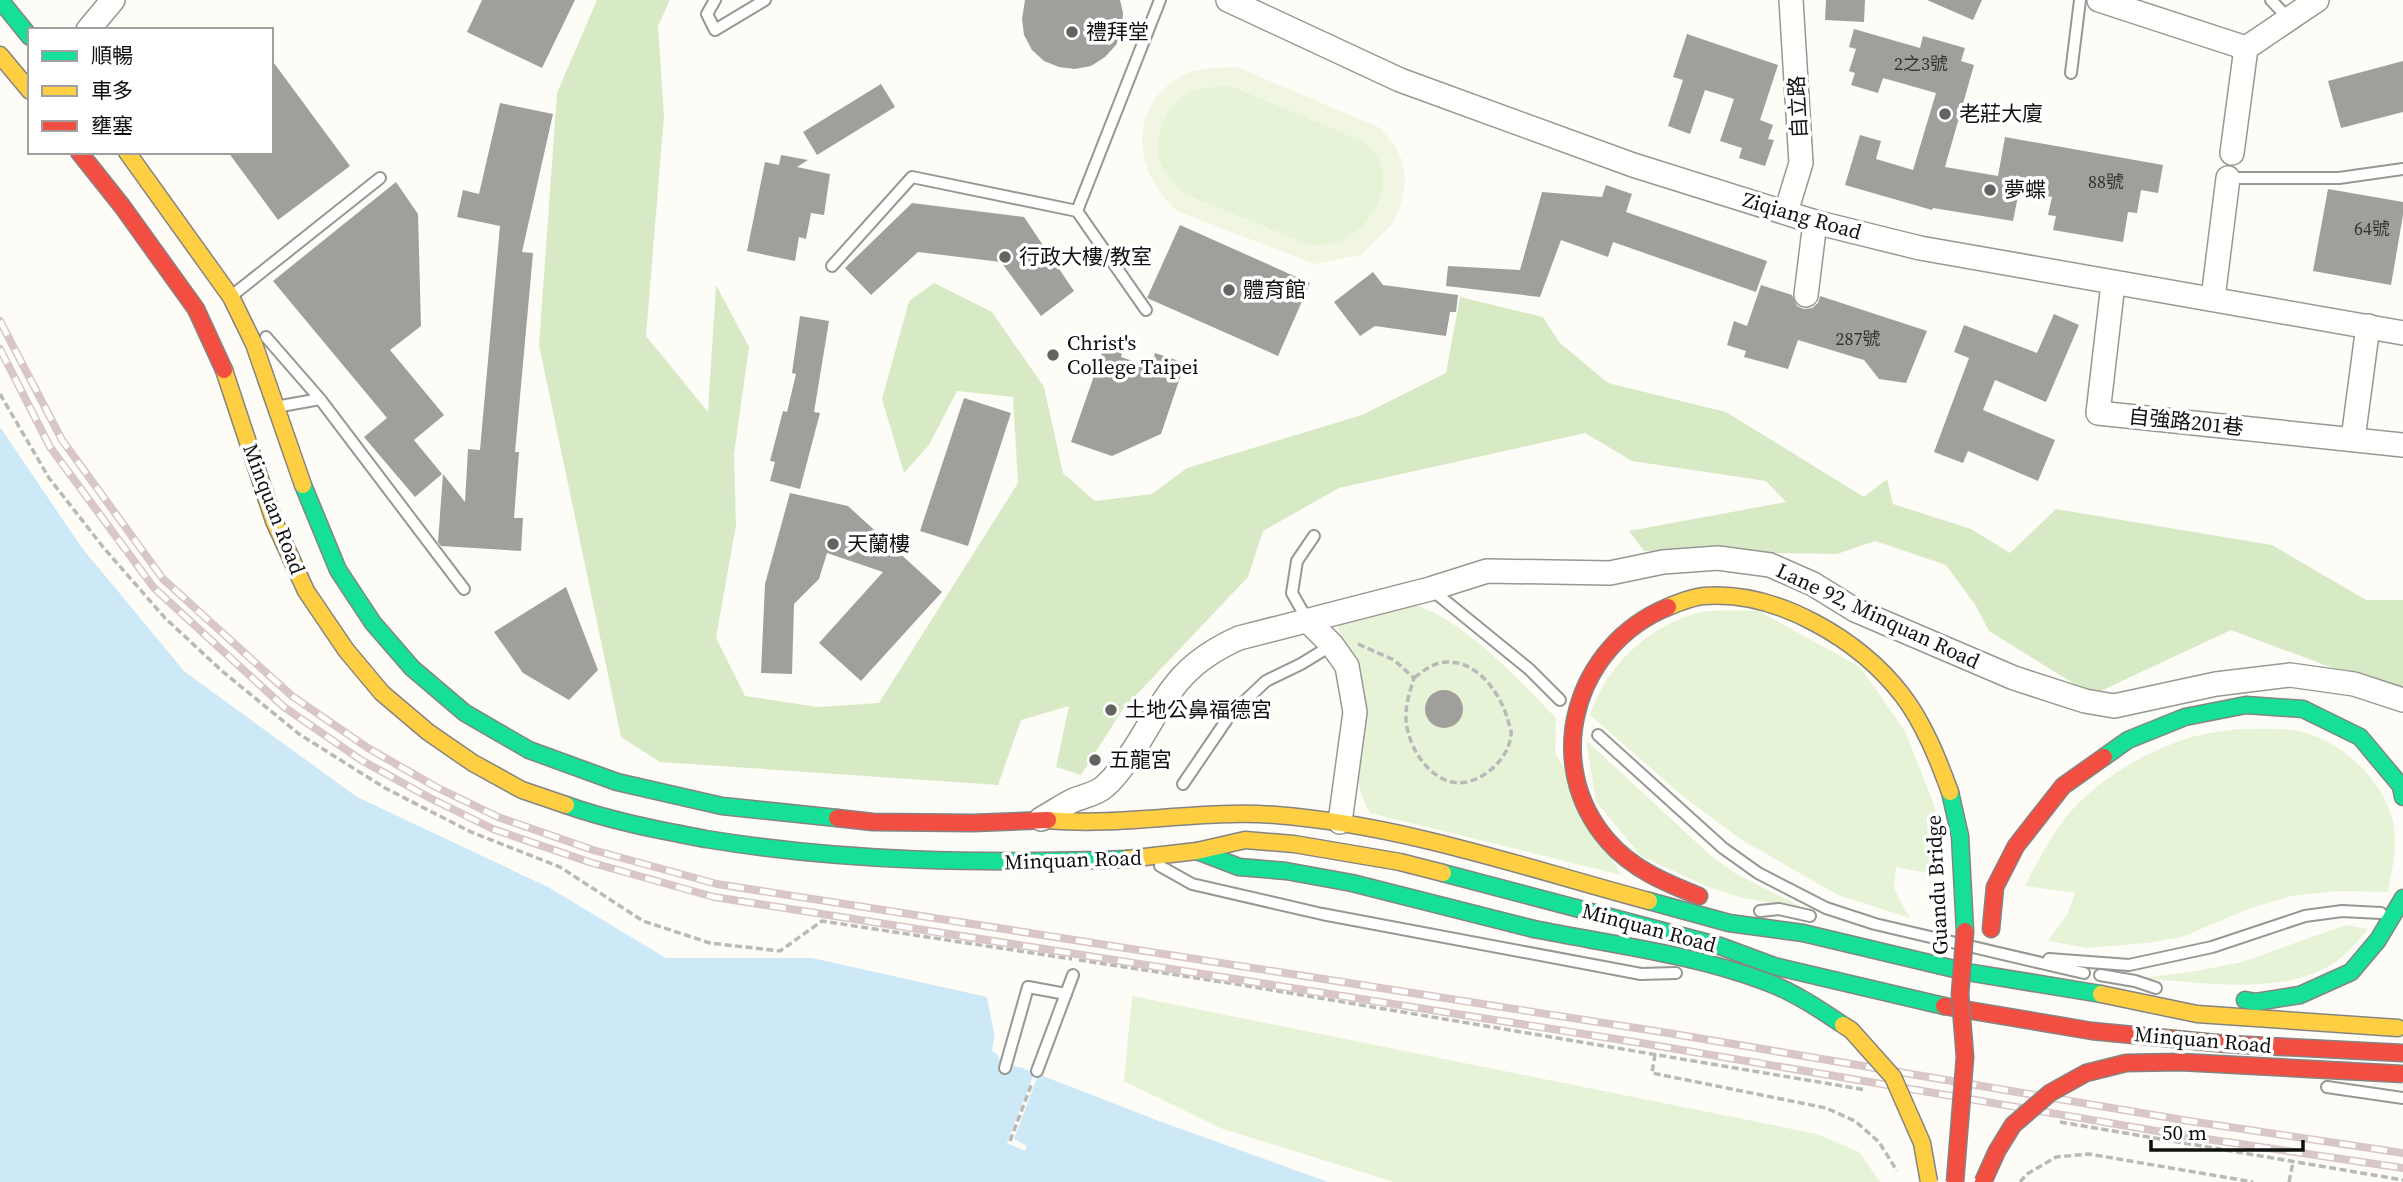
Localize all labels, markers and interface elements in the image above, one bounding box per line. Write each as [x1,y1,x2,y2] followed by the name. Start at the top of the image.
[1086,17,1149,46] place label: 禮拜堂
[1064,24,1080,40] marker: 禮拜堂
[28,28,273,154] legend
[91,41,133,70] text: 順暢
[1894,51,1948,76] house number: 2之3號
[1781,75,1814,139] street label: 自立路
[91,76,133,105] text: 車多
[1959,99,2043,128] place label: 老莊大廈
[1937,106,1953,122] marker: 老莊大廈
[91,111,133,140] text: 壅塞
[2088,169,2124,194] house number: 88號
[2004,175,2046,204] place label: 夢蝶
[1982,182,1998,198] marker: 夢蝶
[1739,185,1865,246] street label: Ziqiang Road
[2354,216,2390,241] house number: 64號
[1019,242,1152,271] place label: 行政大樓/教室
[997,249,1013,265] marker: 行政大樓/教室
[1243,275,1306,304] place label: 體育館
[1221,282,1237,298] marker: 體育館
[1836,326,1881,351] house number: 287號
[1067,328,1198,381] place label: Christ's College Taipei
[1045,347,1061,363] marker: Christ's College Taipei
[2127,401,2245,442] street label: 自強路201巷
[236,439,313,578] street label: Minquan Road
[847,529,910,558] place label: 天蘭樓
[825,536,841,552] marker: 天蘭樓
[1772,556,1985,675] street label: Lane 92, Minquan Road
[1125,695,1272,724] place label: 土地公鼻福德宮
[1103,702,1119,718] marker: 土地公鼻福德宮
[1109,745,1172,774] place label: 五龍宮
[1087,752,1103,768] marker: 五龍宮
[1918,814,1955,956] street label: Guandu Bridge
[1004,843,1142,876] street label: Minquan Road
[1579,896,1719,959] street label: Minquan Road
[2133,1019,2273,1060] street label: Minquan Road
[2151,1108,2303,1152] scale bar
[2162,1118,2207,1147] text: 50 m

